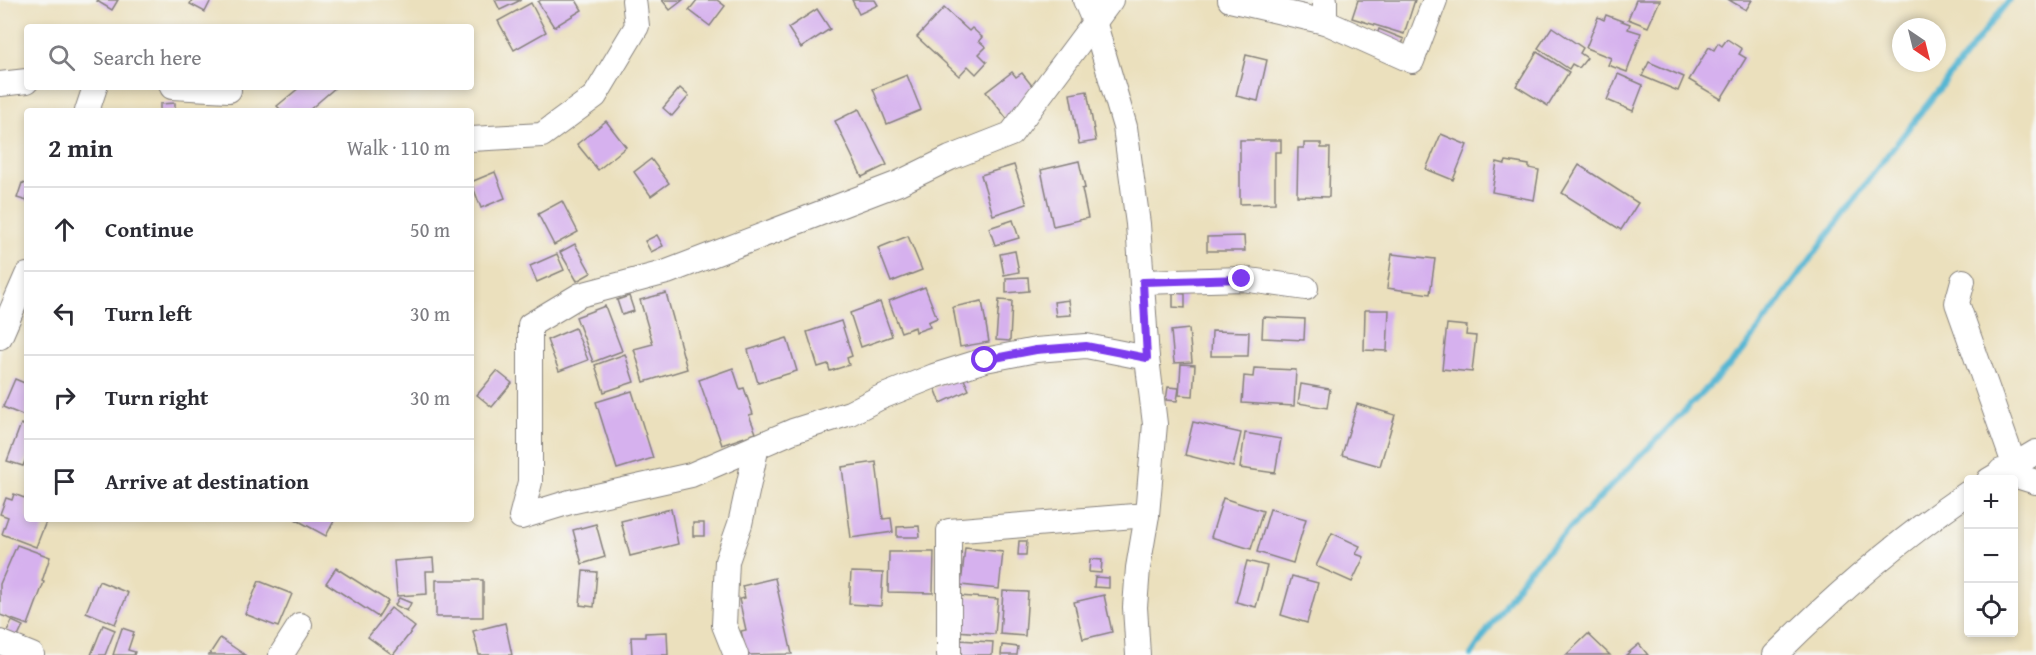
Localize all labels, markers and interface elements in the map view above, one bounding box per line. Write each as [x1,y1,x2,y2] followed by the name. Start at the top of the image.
[1892,18,1946,72] north arrow
[24,24,474,90] search box
[45,41,78,74] icon: search
[93,41,202,73] text: Search here
[48,128,113,167] text: 2 min
[347,133,450,162] text: Walk · 110 m
[48,213,81,246] icon: ahead
[105,213,194,245] text: Continue
[410,215,450,244] text: 50 m
[1228,265,1254,291] route end
[48,297,81,330] icon: left
[105,297,192,329] text: Turn left
[410,299,450,328] text: 30 m
[971,346,997,372] route start
[48,381,81,414] icon: right
[105,381,208,413] text: Turn right
[410,383,450,412] text: 30 m
[48,465,81,498] icon: arrive
[105,465,309,497] text: Arrive at destination
[1964,475,2018,637] map controls
[1964,475,2018,529] button: +
[1964,529,2018,583] button: −
[1964,583,2018,637] button: locate

